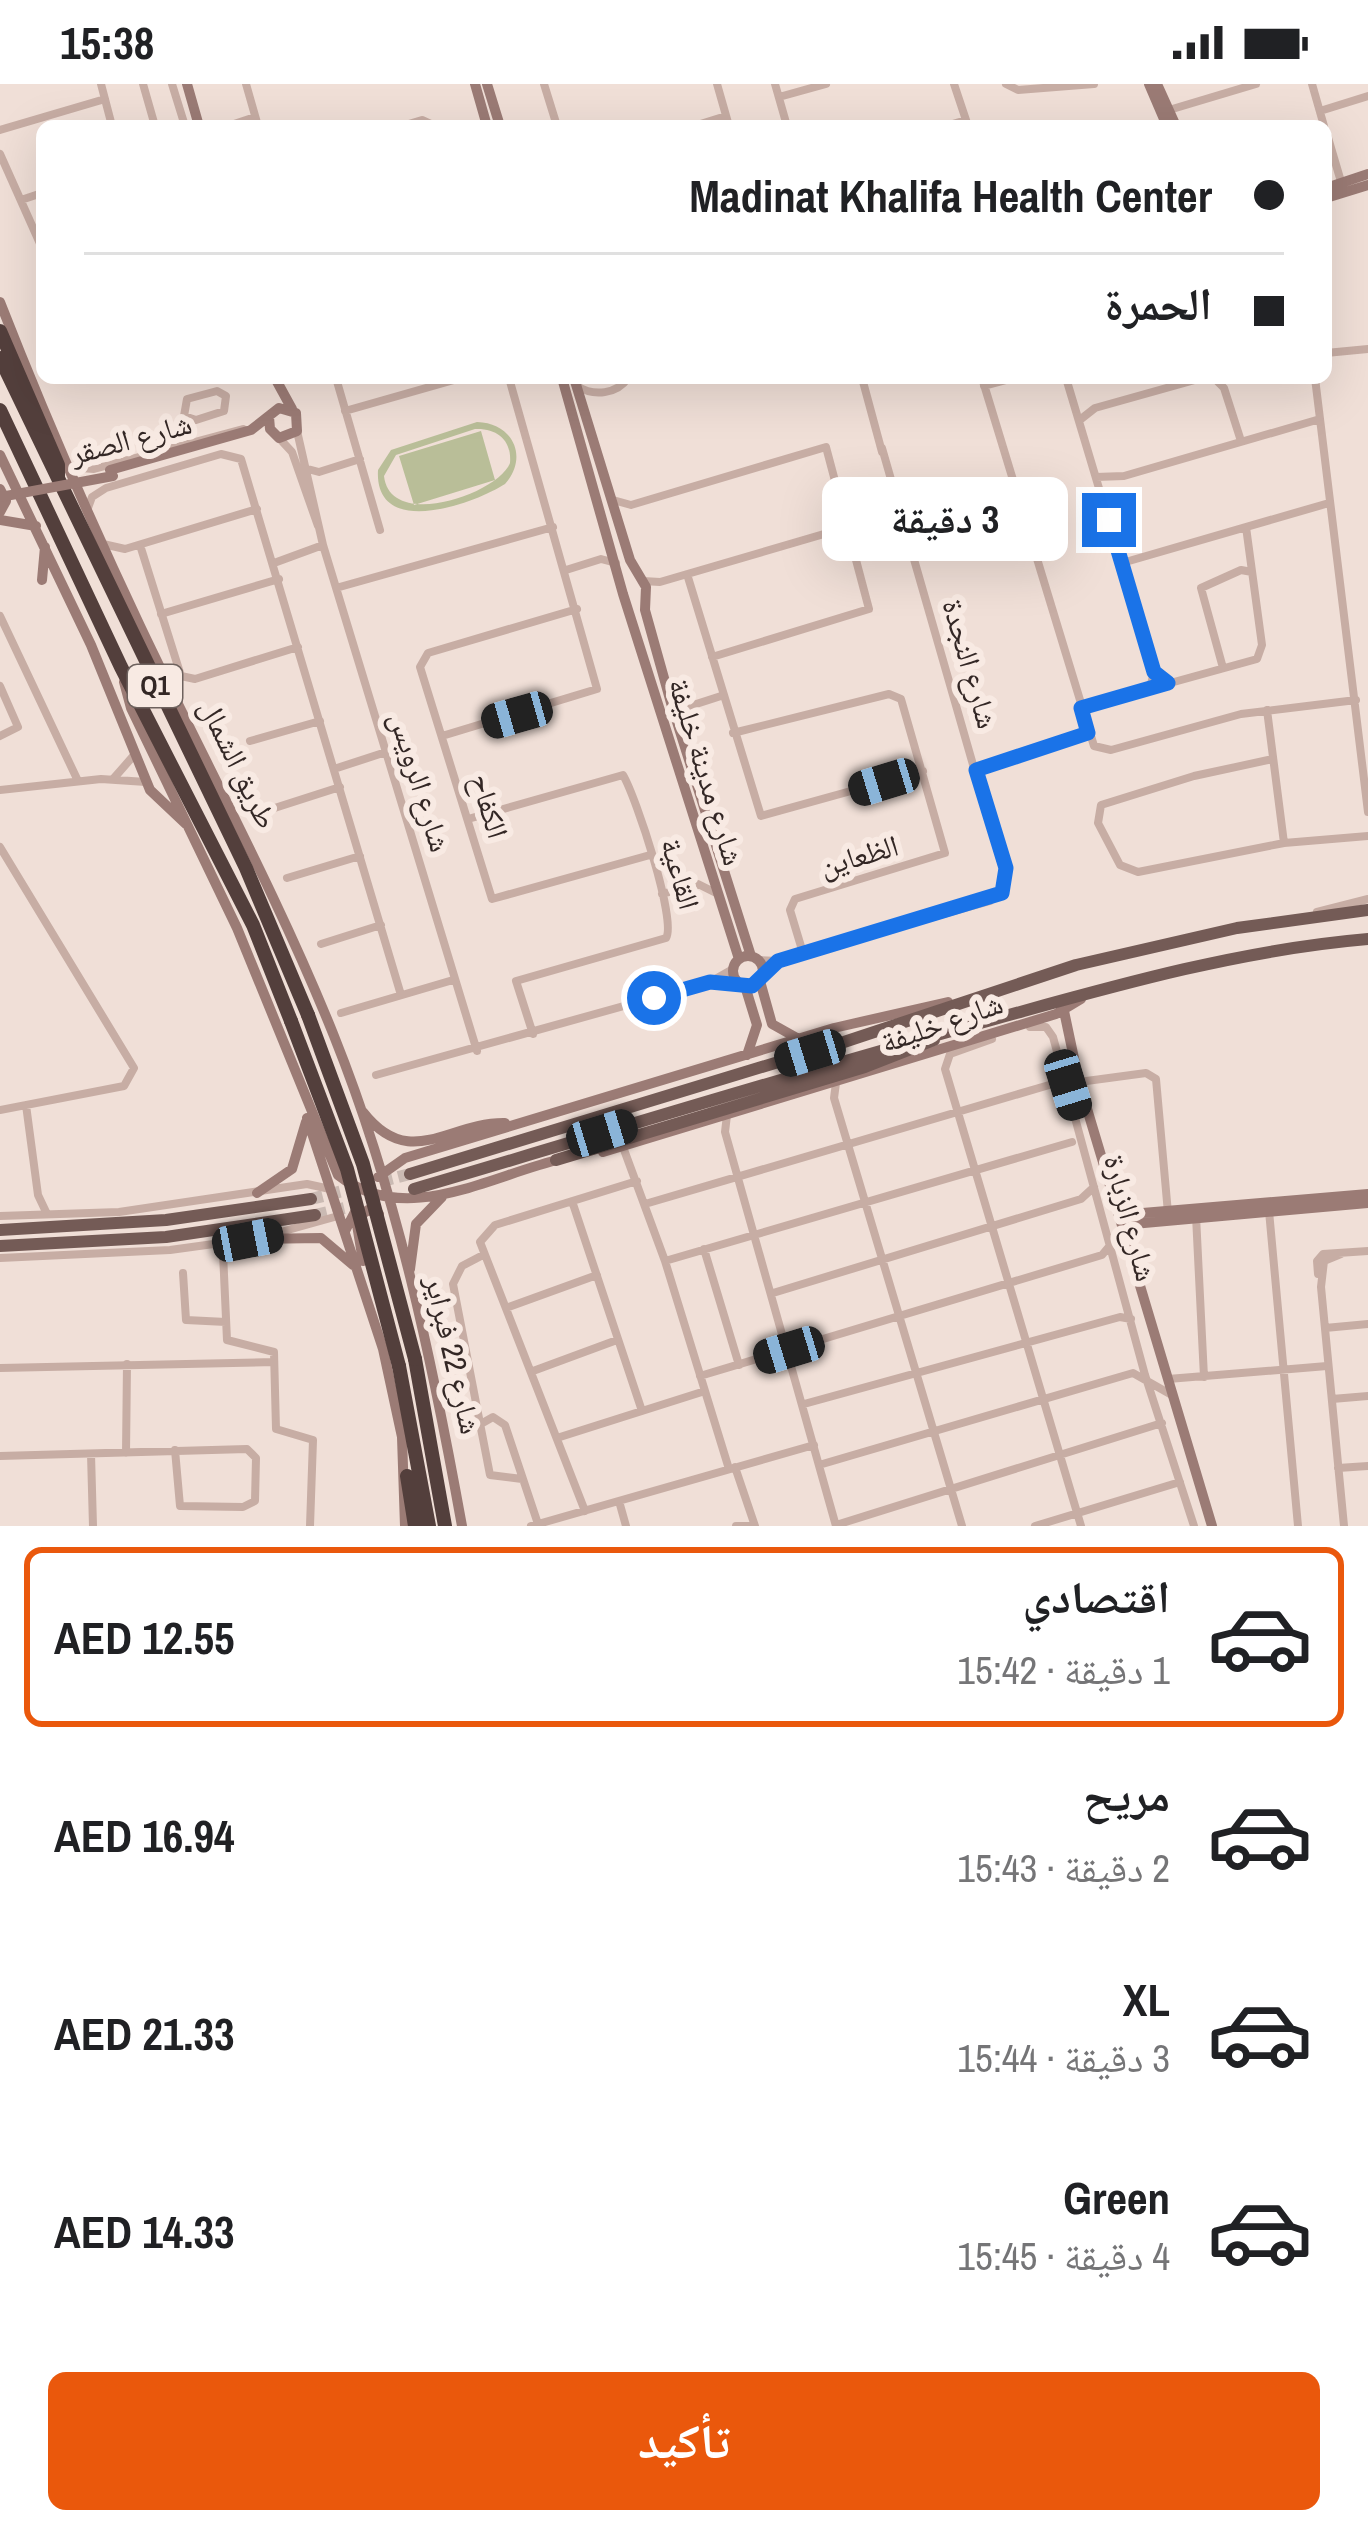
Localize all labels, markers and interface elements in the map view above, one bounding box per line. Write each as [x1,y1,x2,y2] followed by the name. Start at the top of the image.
[60,12,154,73] text: 15:38
[689,165,1212,226] text: Madinat Khalifa Health Center
[1104,273,1212,334] text: الحمرة
[64,403,196,474] street label: شارع الصقر
[821,478,1067,562] callout: 3 دقيقة
[891,493,999,545] text: 3 دقيقة
[1082,493,1136,547] route end
[933,594,1008,733] street label: شارع النجدة
[128,665,182,707] road number: Q1
[660,673,754,870] street label: شارع مدينة خليفة
[477,688,557,742] car
[190,692,287,835] street label: طريق الشمال
[381,707,461,857] street label: شارع الرويس
[844,754,924,810] car
[461,769,519,843] street label: الكفاح
[815,825,903,885] street label: الظعاين
[652,834,710,914] street label: القاعية
[627,971,681,1025] route start
[875,983,1008,1062] street label: شارع خليفة
[770,1025,850,1081] car
[1040,1045,1096,1125] car
[562,1105,642,1161] car
[1095,1150,1167,1285] street label: شارع الزبارة
[209,1215,287,1265] car
[416,1271,492,1438] street label: شارع 22 فبراير
[749,1322,829,1378] car
[1023,1566,1170,1627] text: اقتصادي
[1206,1583,1314,1691] icon: car
[54,1607,235,1668] text: AED 12.55
[957,1644,1170,1696] text: 1 دقيقة · 15:42
[1083,1764,1170,1825] text: مريح
[1206,1781,1314,1889] icon: car
[54,1805,235,1866] text: AED 16.94
[957,1842,1170,1894] text: 2 دقيقة · 15:43
[1123,1969,1170,2030] text: XL
[1206,1979,1314,2087] icon: car
[54,2003,235,2064] text: AED 21.33
[957,2032,1170,2084] text: 3 دقيقة · 15:44
[1063,2167,1170,2228] text: Green
[1206,2177,1314,2285] icon: car
[54,2201,235,2262] text: AED 14.33
[957,2230,1170,2282] text: 4 دقيقة · 15:45
[48,2372,1320,2510] button: تأكيد

